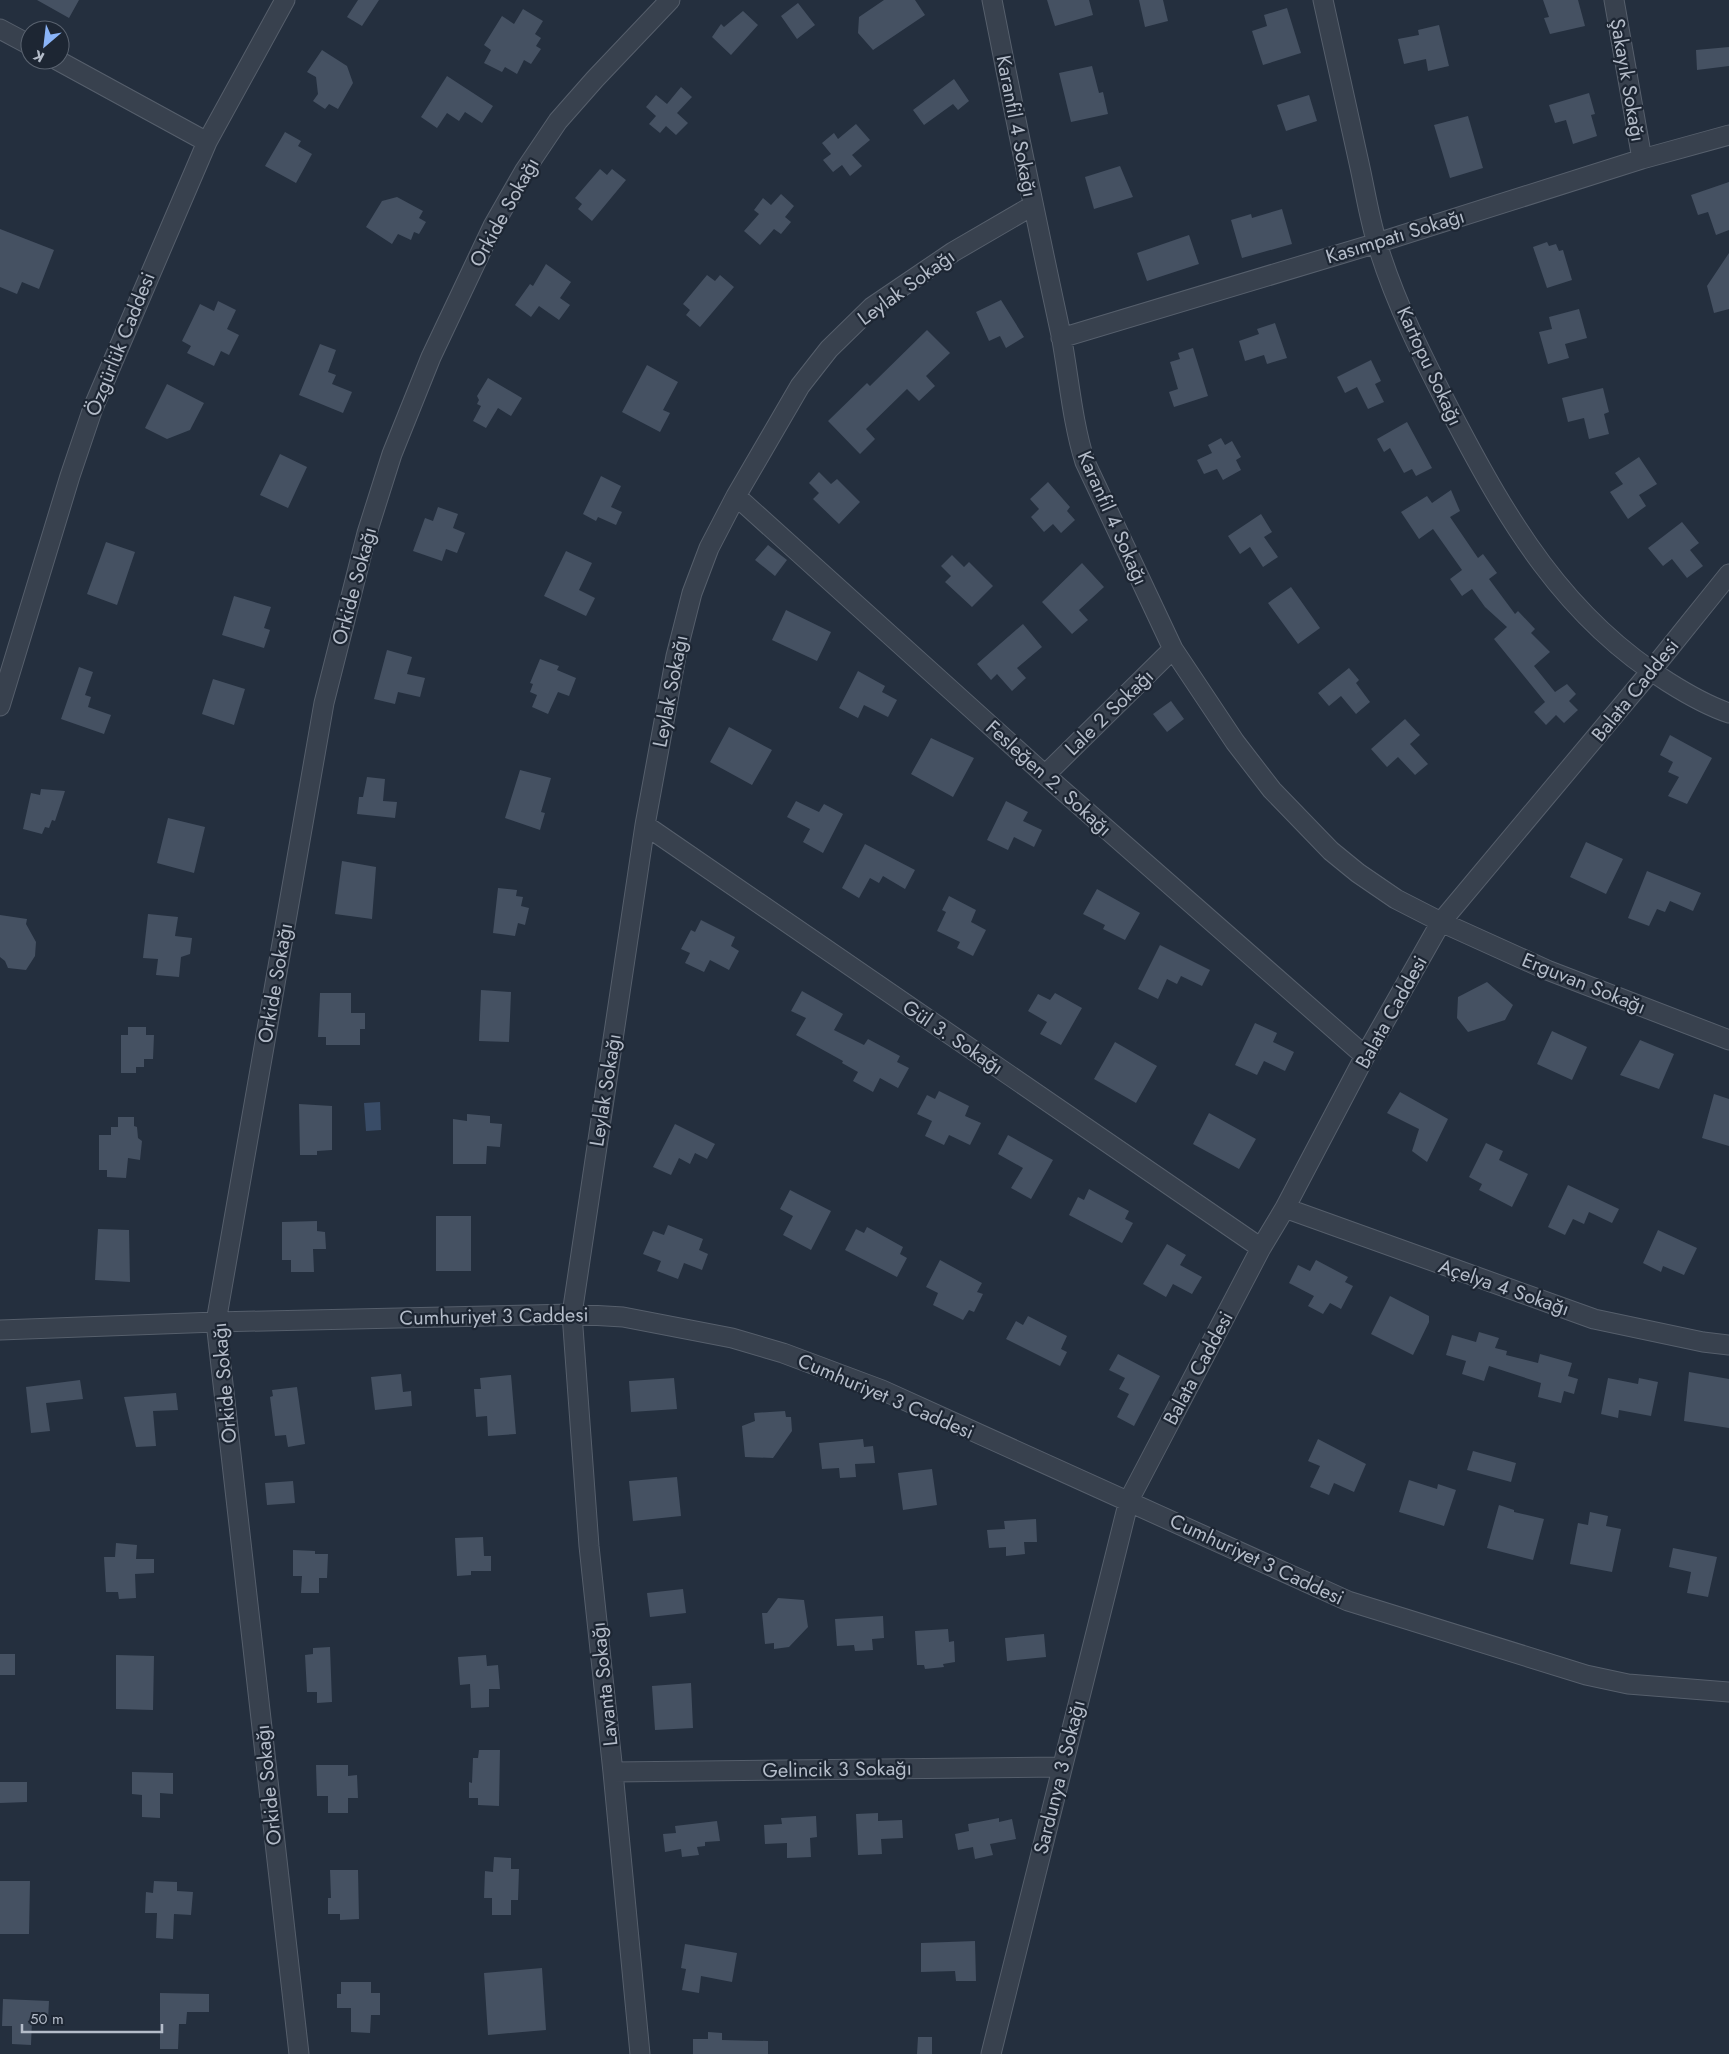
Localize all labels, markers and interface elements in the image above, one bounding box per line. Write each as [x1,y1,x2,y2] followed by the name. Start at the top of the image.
[1602,16,1653,144] street label: Şakayık Sokağı
[20,20,70,70] north arrow
[30,45,48,68] text: K
[989,53,1044,200] street label: Karanfil 4 Sokağı
[462,152,547,272] street label: Orkide Sokağı
[1322,202,1468,271] street label: Kasımpatı Sokağı
[852,242,961,333] street label: Leylak Sokağı
[78,268,163,421] street label: Özgürlük Caddesi
[1389,302,1470,430] street label: Kartopu Sokağı
[1070,447,1155,590] street label: Karanfil 4 Sokağı
[325,524,384,648] street label: Orkide Sokağı
[645,633,696,750] street label: Leylak Sokağı
[1585,633,1686,748] street label: Balata Caddesi
[1058,662,1160,762] street label: Lale 2 Sokağı
[979,714,1118,843] street label: Fesleğen 2. Sokağı
[251,921,300,1045] street label: Orkide Sokağı
[1518,945,1650,1021] street label: Erguvan Sokağı
[1348,951,1434,1074] street label: Balata Caddesi
[896,993,1009,1082] street label: Gül 3. Sokağı
[582,1032,629,1149] street label: Leylak Sokağı
[1435,1252,1573,1323] street label: Açelya 4 Sokağı
[399,1300,589,1333] street label: Cumhuriyet 3 Caddesi
[1156,1306,1241,1430] street label: Balata Caddesi
[205,1321,244,1445] street label: Orkide Sokağı
[793,1346,978,1447] street label: Cumhuriyet 3 Caddesi
[1165,1506,1349,1613] street label: Cumhuriyet 3 Caddesi
[584,1620,625,1748] street label: Lavanta Sokağı
[1026,1697,1093,1857] street label: Sardunya 3 Sokağı
[248,1723,289,1847] street label: Orkide Sokağı
[762,1754,912,1785] street label: Gelincik 3 Sokağı
[22,2002,162,2034] scale bar
[30,2008,64,2030] text: 50 m

